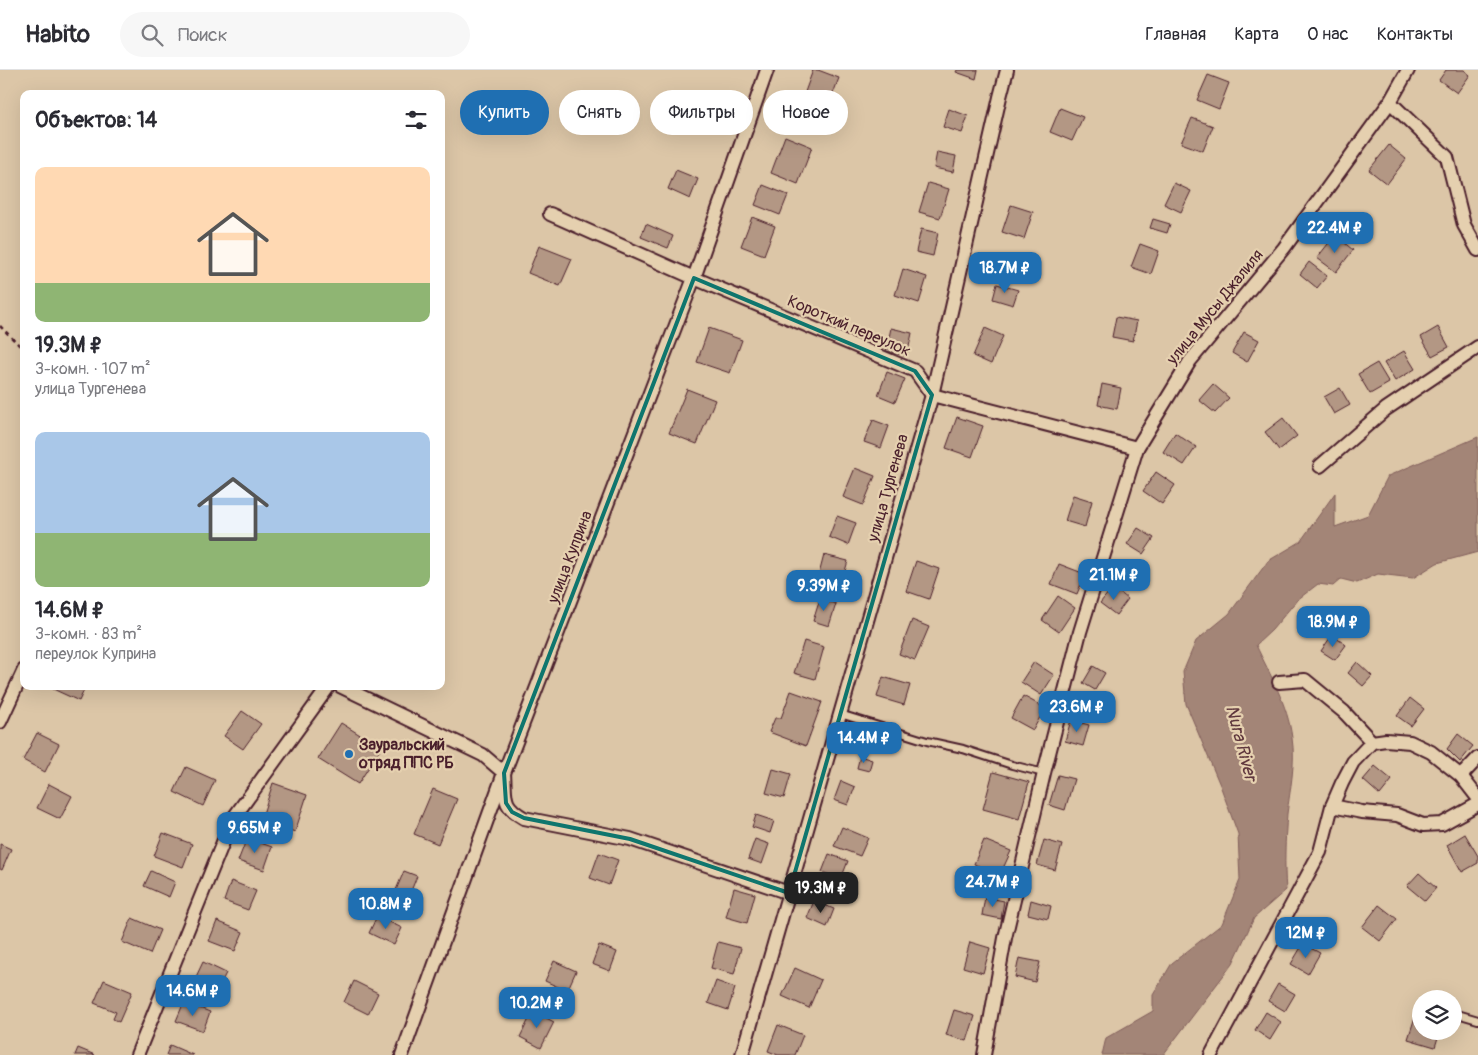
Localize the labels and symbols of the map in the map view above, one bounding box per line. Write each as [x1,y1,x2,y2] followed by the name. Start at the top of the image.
[1289,212,1381,254] pin: 22.4M ₽
[1162,245,1268,369] street label: улица Мусы Джалиля
[959,252,1051,294] pin: 18.7M ₽
[784,291,914,361] street label: Короткий переулок
[863,432,913,545] street label: улица Тургенева
[543,508,597,607] street label: улица Куприна
[1068,558,1160,601] pin: 21.1M ₽
[778,570,870,612] pin: 9.39M ₽
[1287,606,1379,648] pin: 18.9M ₽
[1031,690,1123,733] pin: 23.6M ₽
[1220,703,1263,786] water label: Nura River
[818,722,910,764] pin: 14.4M ₽
[358,735,454,773] place label: Зауральский отряд ППС РБ
[343,748,355,760] marker: Зауральский отряд ППС РБ
[209,812,301,854] pin: 9.65M ₽
[947,866,1039,908] pin: 24.7M ₽
[775,872,867,914] pin: 19.3M ₽
[340,888,432,930] pin: 10.8M ₽
[1271,916,1341,959] pin: 12M ₽
[147,974,239,1017] pin: 14.6M ₽
[491,986,583,1029] pin: 10.2M ₽

